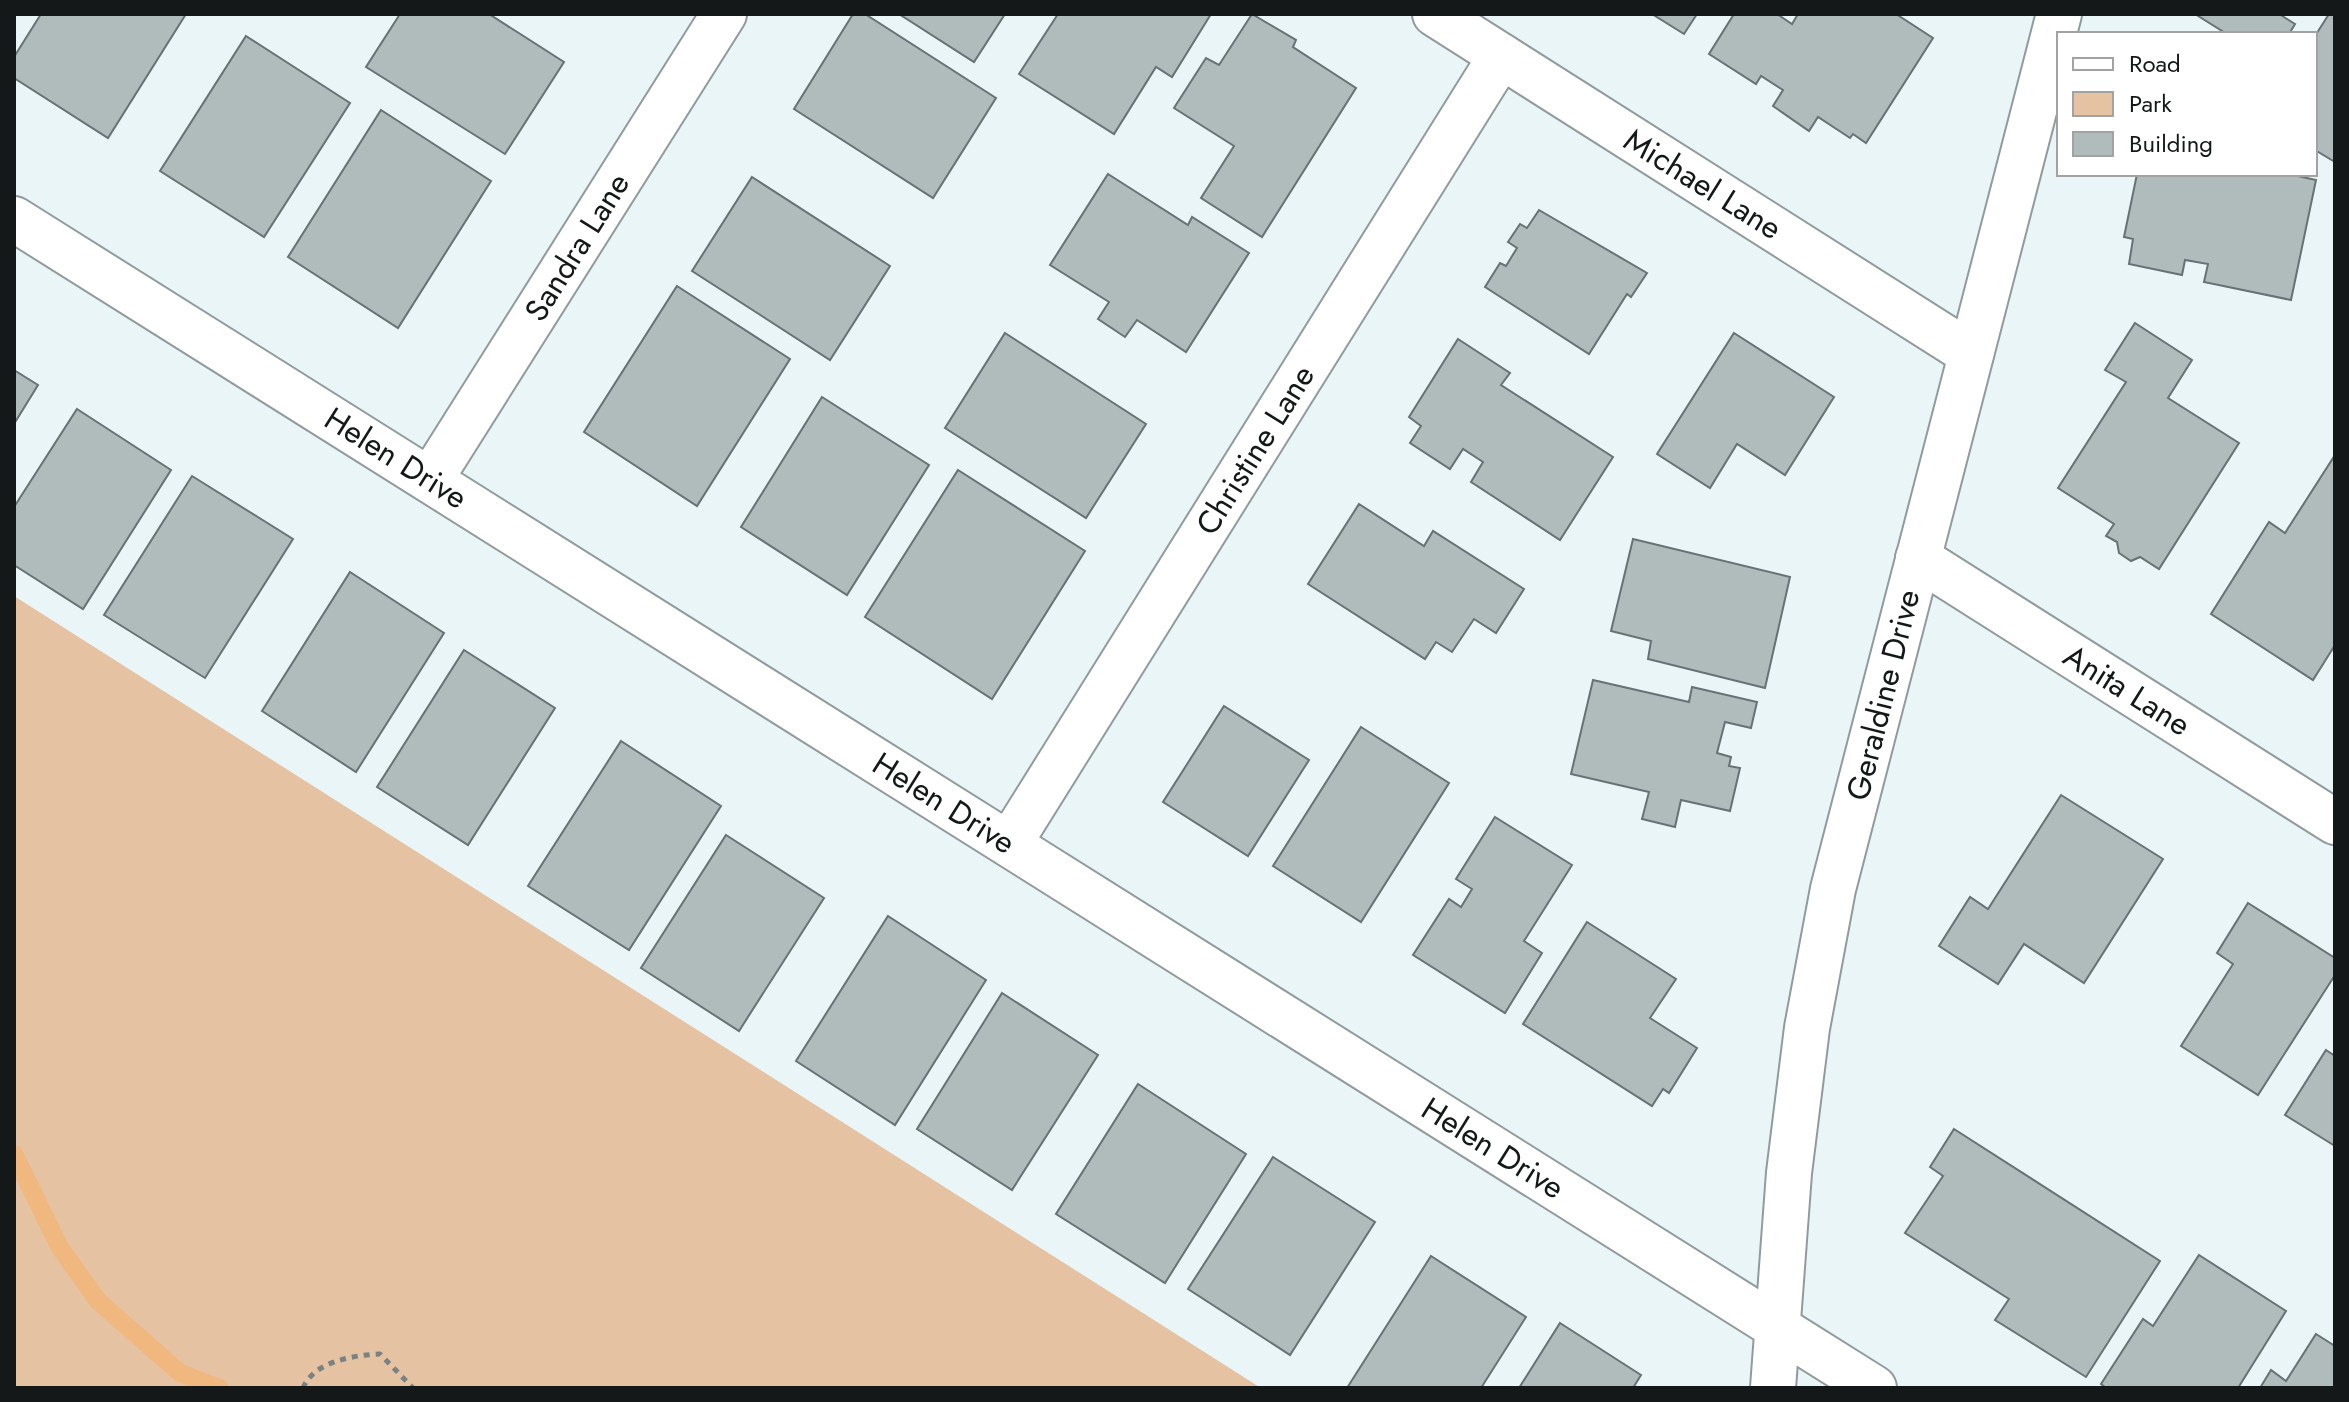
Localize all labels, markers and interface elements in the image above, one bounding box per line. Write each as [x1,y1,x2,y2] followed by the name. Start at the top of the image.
[2057,32,2317,176] legend
[2129,46,2181,81] text: Road
[2129,86,2172,121] text: Park
[1615,117,1791,251] street label: Michael Lane
[2129,126,2213,161] text: Building
[513,164,641,330] street label: Sandra Lane
[1184,356,1326,544] street label: Christine Lane
[316,396,476,520] street label: Helen Drive
[1835,585,1931,805] street label: Geraldine Drive
[2055,633,2199,747] street label: Anita Lane
[864,741,1024,865] street label: Helen Drive
[1413,1086,1573,1210] street label: Helen Drive

